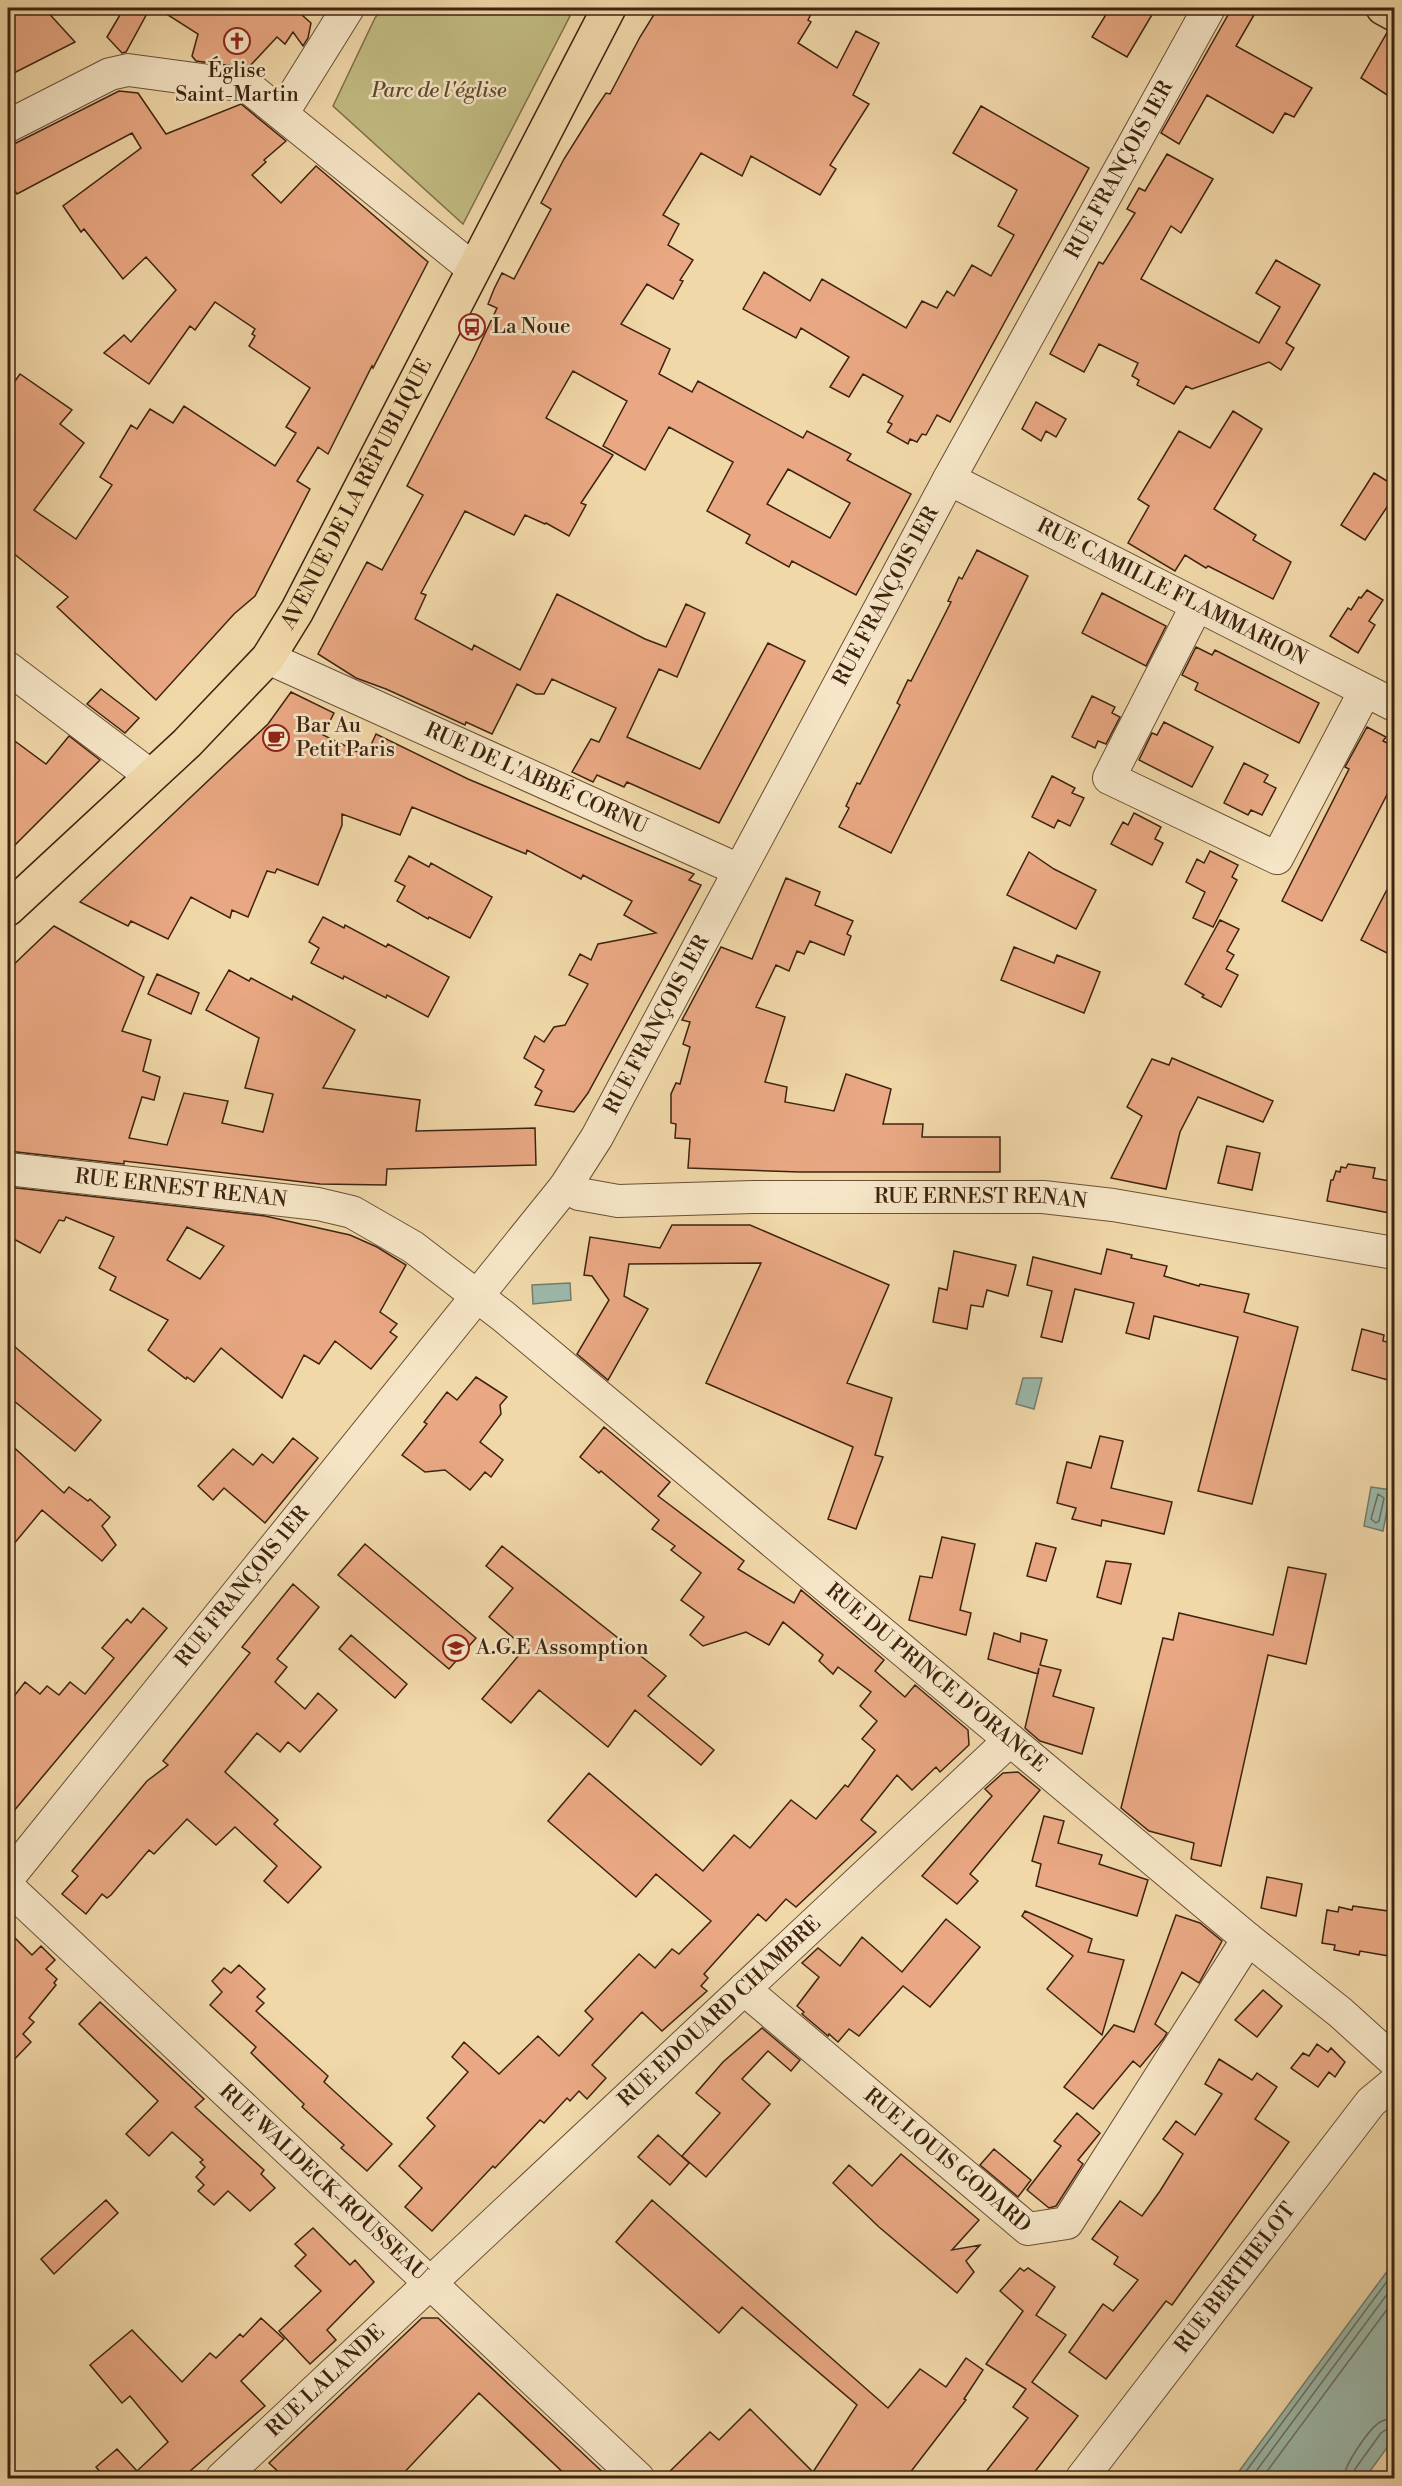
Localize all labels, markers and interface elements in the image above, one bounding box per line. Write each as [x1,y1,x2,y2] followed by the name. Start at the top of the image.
[222,26,252,56] church icon: Église Saint-Martin
[175,56,299,108] place label: Église Saint-Martin
[1060,76,1179,264] street label: RUE FRANÇOIS 1ER
[370,78,507,104] park label: Parc de l'église
[457,312,487,342] bus stop icon: La Noue
[492,314,571,340] place label: La Noue
[275,355,438,635] street label: AVENUE DE LA RÉPUBLIQUE
[828,502,945,690] street label: RUE FRANÇOIS 1ER
[1032,513,1312,672] street label: RUE CAMILLE FLAMMARION
[295,713,395,763] place label: Bar Au Petit Paris
[421,717,652,840] street label: RUE DE L'ABBÉ CORNU
[261,723,291,753] cafe icon: Bar Au Petit Paris
[598,930,716,1119] street label: RUE FRANÇOIS 1ER
[73,1164,289,1213] street label: RUE ERNEST RENAN
[874,1184,1089,1215] street label: RUE ERNEST RENAN
[170,1501,316,1673] street label: RUE FRANÇOIS 1ER
[820,1578,1052,1778] street label: RUE DU PRINCE D'ORANGE
[441,1633,471,1663] school or university icon: A.G.E Assomption
[475,1635,649,1661] place label: A.G.E Assomption
[613,1911,827,2113] street label: RUE EDOUARD CHAMBRE
[214,2079,433,2287] street label: RUE WALDECK-ROUSSEAU
[858,2083,1036,2239] street label: RUE LOUIS GODARD
[1169,2197,1302,2359] street label: RUE BERTHELOT
[261,2319,390,2443] street label: RUE LALANDE

